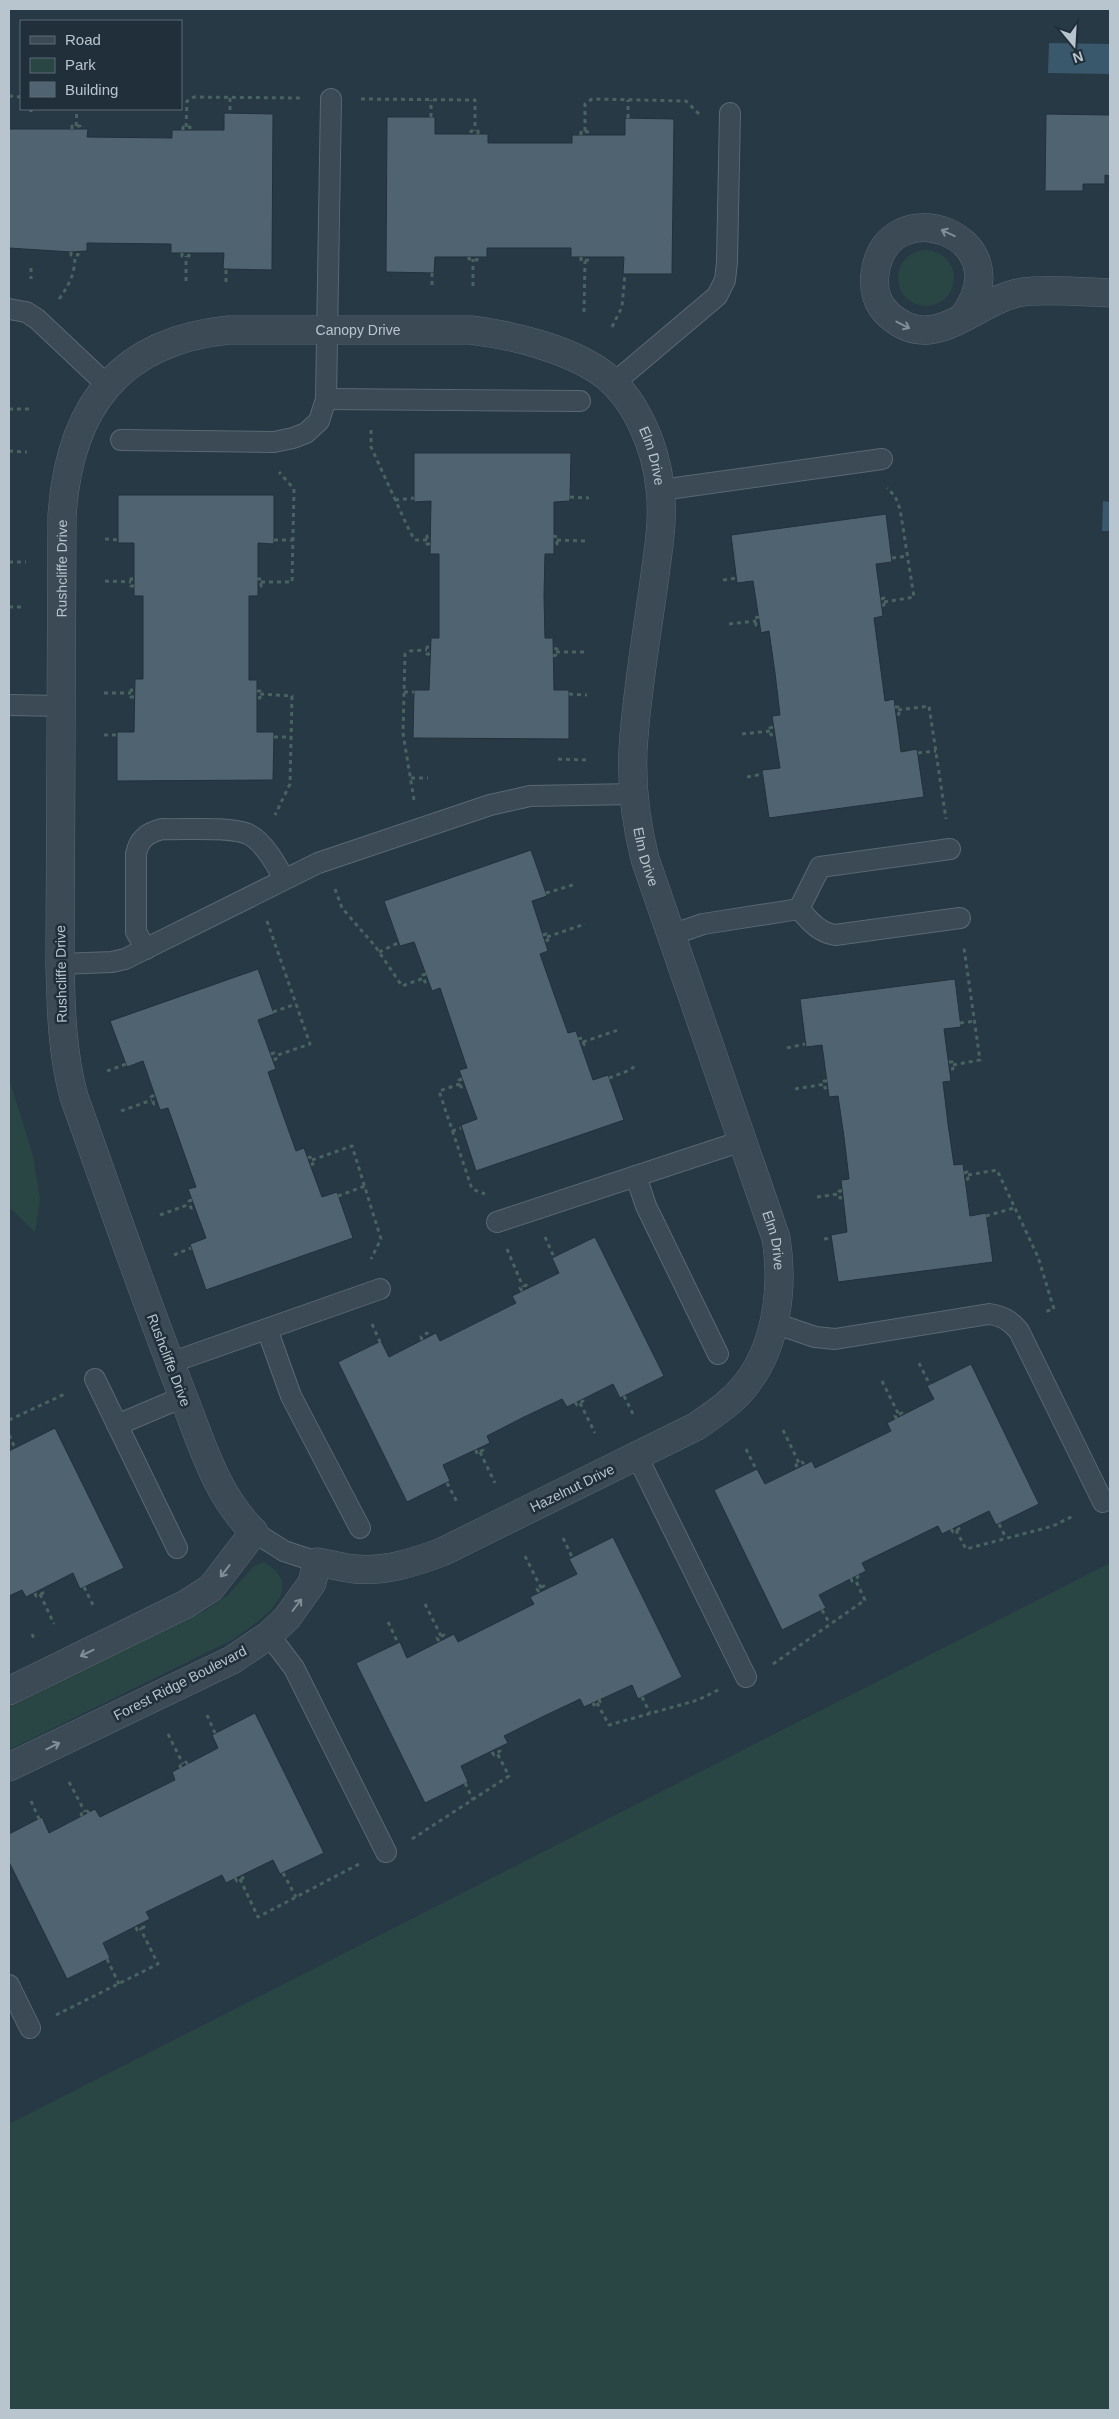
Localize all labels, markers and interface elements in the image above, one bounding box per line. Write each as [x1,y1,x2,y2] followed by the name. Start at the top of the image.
[20,20,182,110] legend
[1049,20,1099,70] north arrow
[65,31,101,48] text: Road
[1071,48,1085,67] text: N
[65,56,96,73] text: Park
[65,81,118,98] text: Building
[941,227,956,237] one-way arrow
[895,321,910,330] one-way arrow
[316,322,401,338] street label: Canopy Drive
[636,424,668,487] street label: Elm Drive
[54,519,70,618] street label: Rushcliffe Drive
[630,826,662,889] street label: Elm Drive
[52,925,70,1023] street label: Rushcliffe Drive
[759,1209,787,1271] street label: Elm Drive
[144,1311,194,1409] street label: Rushcliffe Drive
[527,1461,617,1515] street label: Hazelnut Drive
[220,1564,230,1578] one-way arrow
[292,1599,303,1612] one-way arrow
[111,1642,249,1724] street label: Forest Ridge Boulevard
[80,1649,95,1658] one-way arrow
[45,1741,60,1751] one-way arrow

